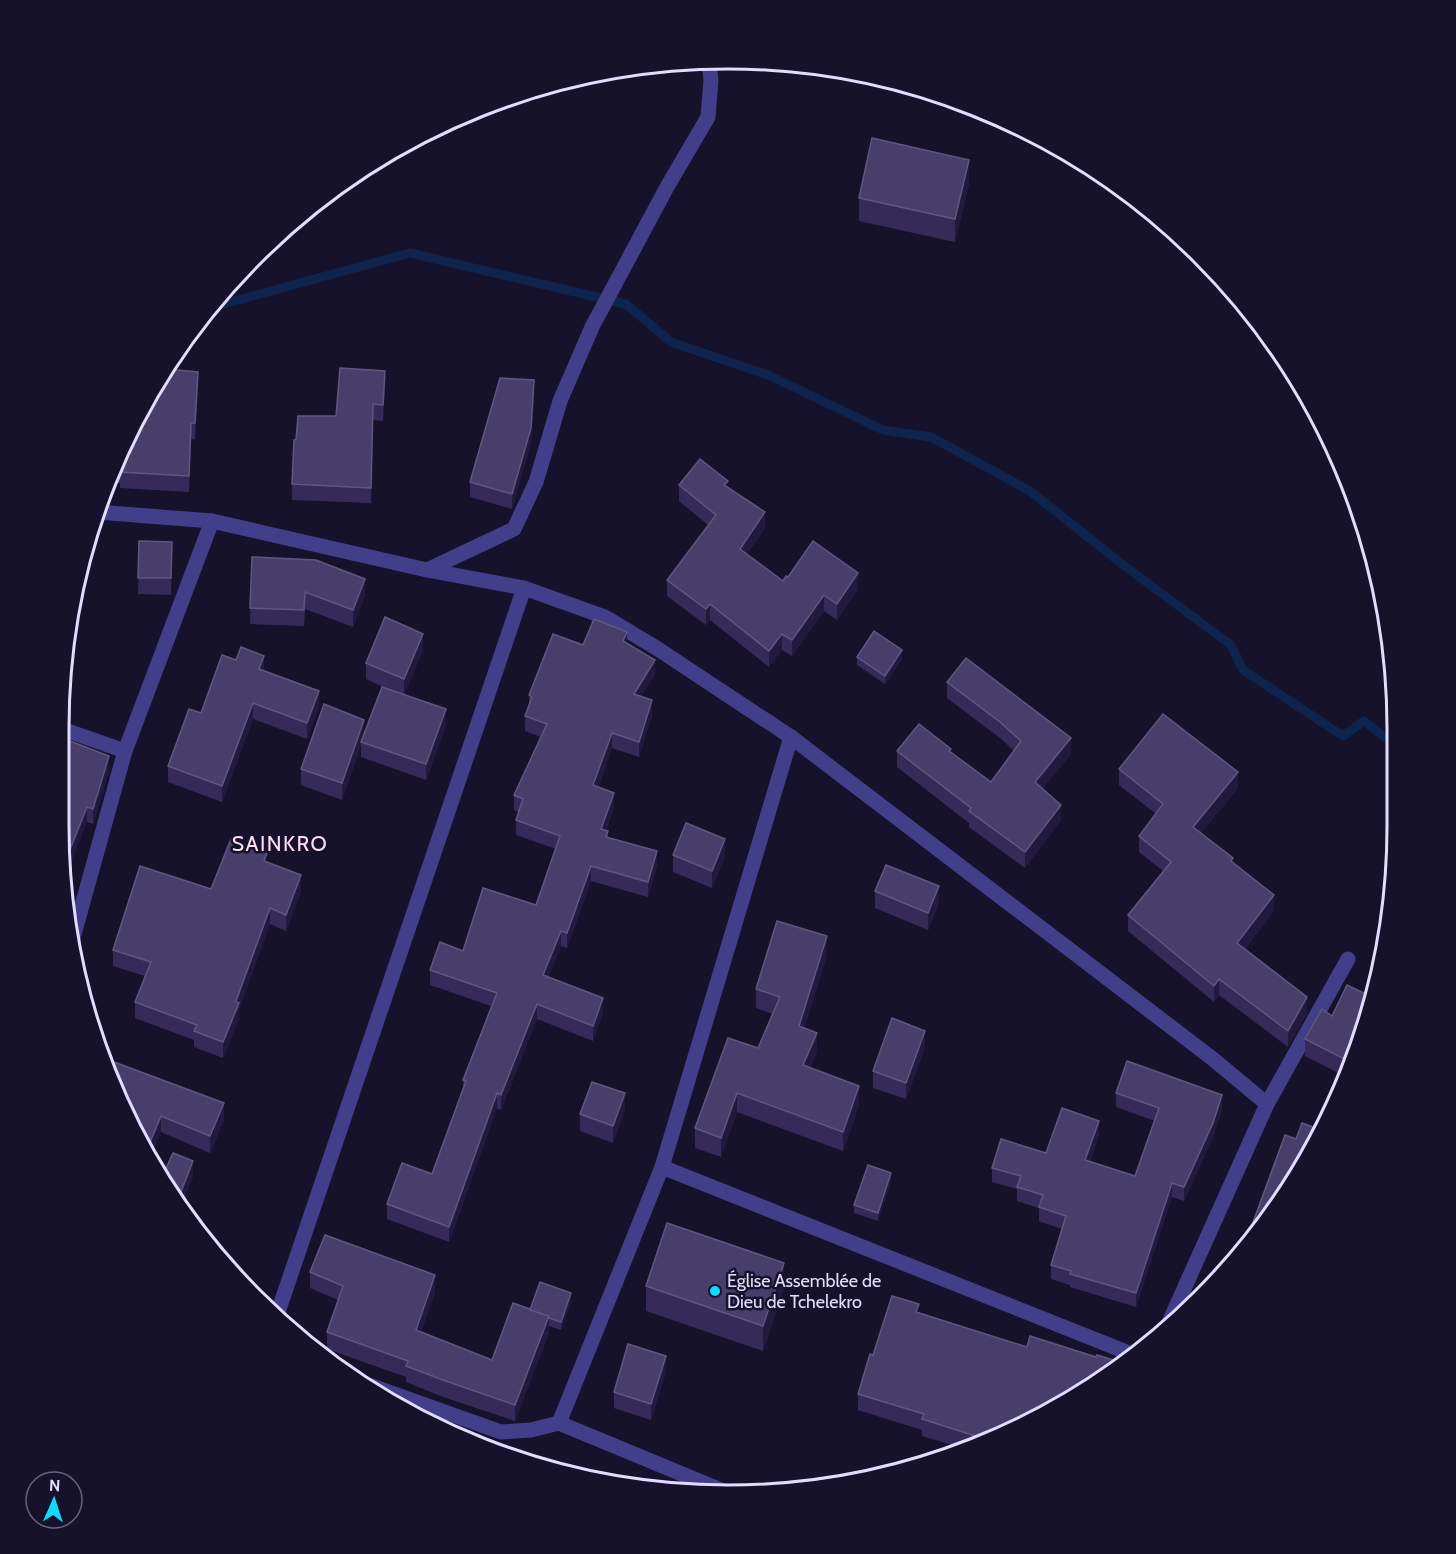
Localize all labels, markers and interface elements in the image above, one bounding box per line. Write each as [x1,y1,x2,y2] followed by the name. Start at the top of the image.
[232,831,328,856] district label: SAINKRO
[727,1270,881,1313] place label: Église Assemblée de Dieu de Tchelekro
[708,1284,722,1298] marker: Église Assemblée de Dieu de Tchelekro
[24,1470,84,1530] north arrow
[49,1476,61,1495] text: N

